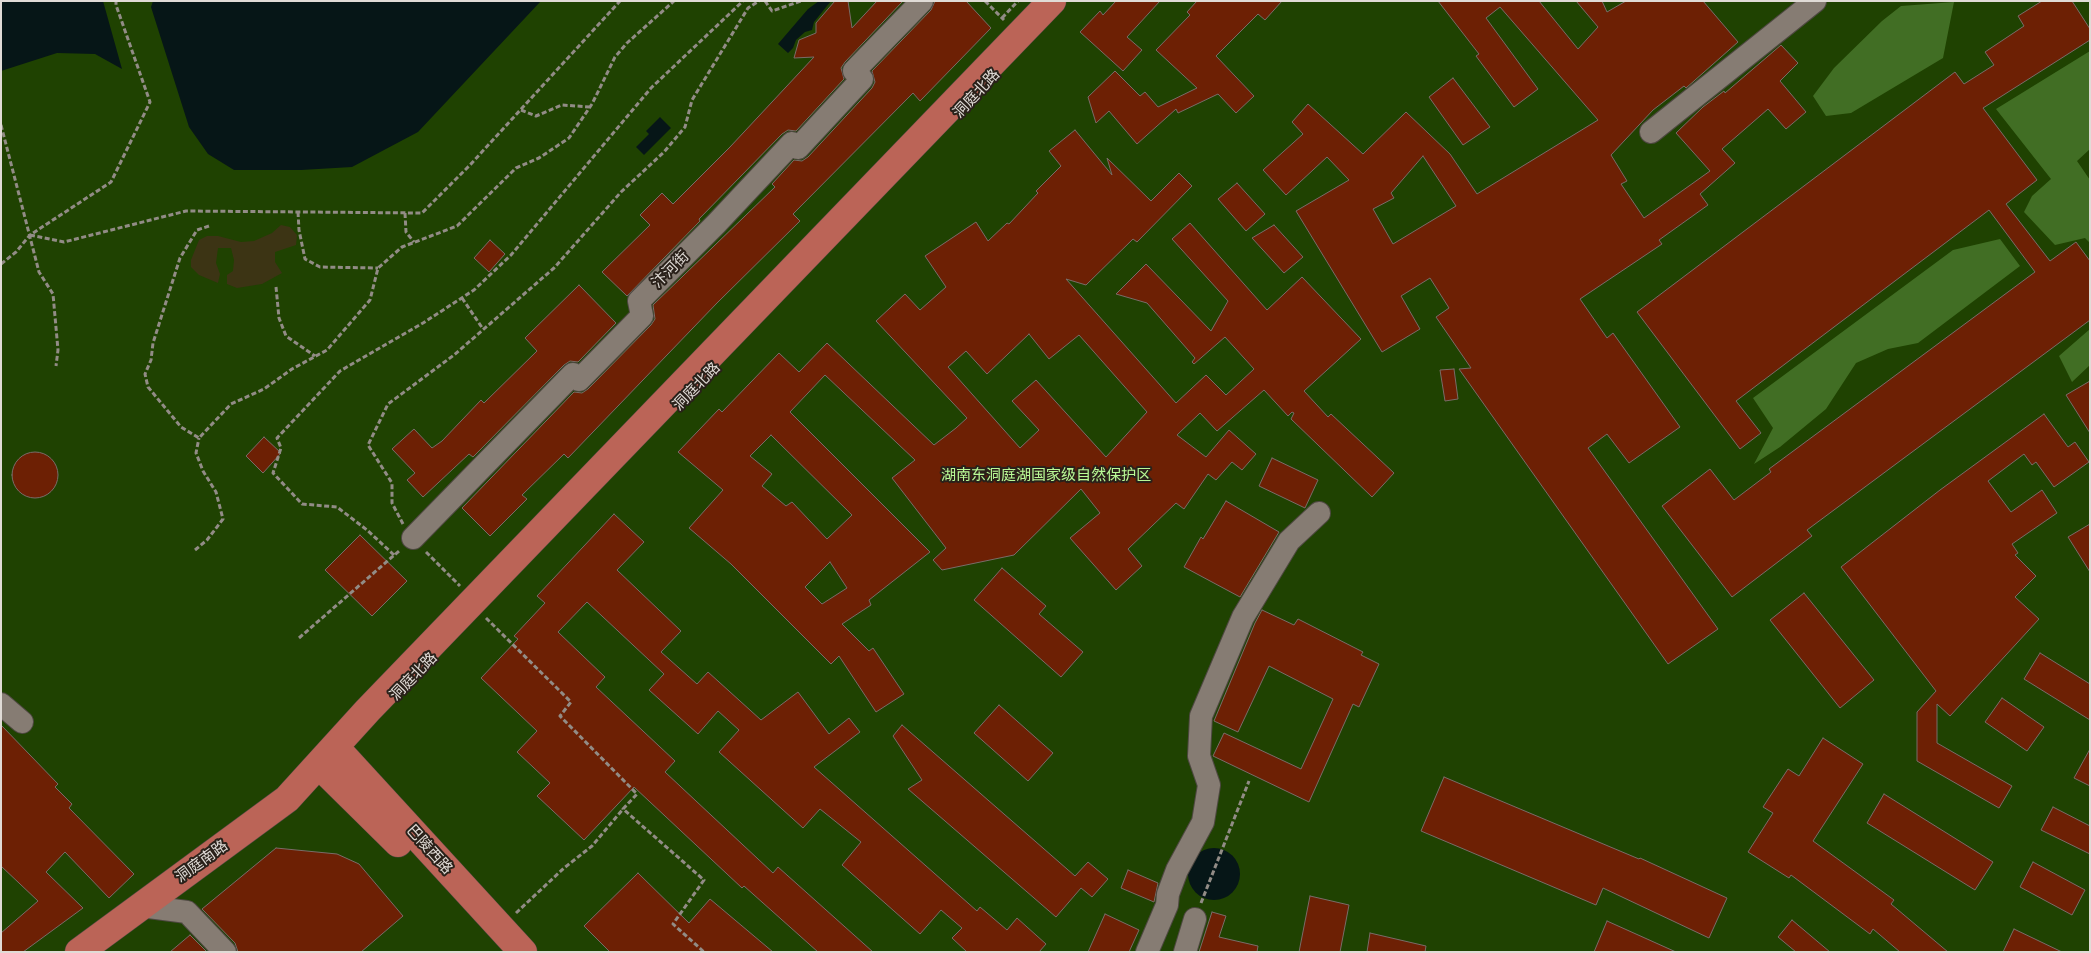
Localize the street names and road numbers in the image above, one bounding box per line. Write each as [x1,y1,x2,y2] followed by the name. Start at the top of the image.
[950,66,1004,122] street label: 洞庭北路
[649,248,693,292] street label: 汴河街
[670,359,724,415] street label: 洞庭北路
[387,649,441,705] street label: 洞庭北路
[402,822,456,878] street label: 巴陵西路
[172,837,232,887] street label: 洞庭南路

